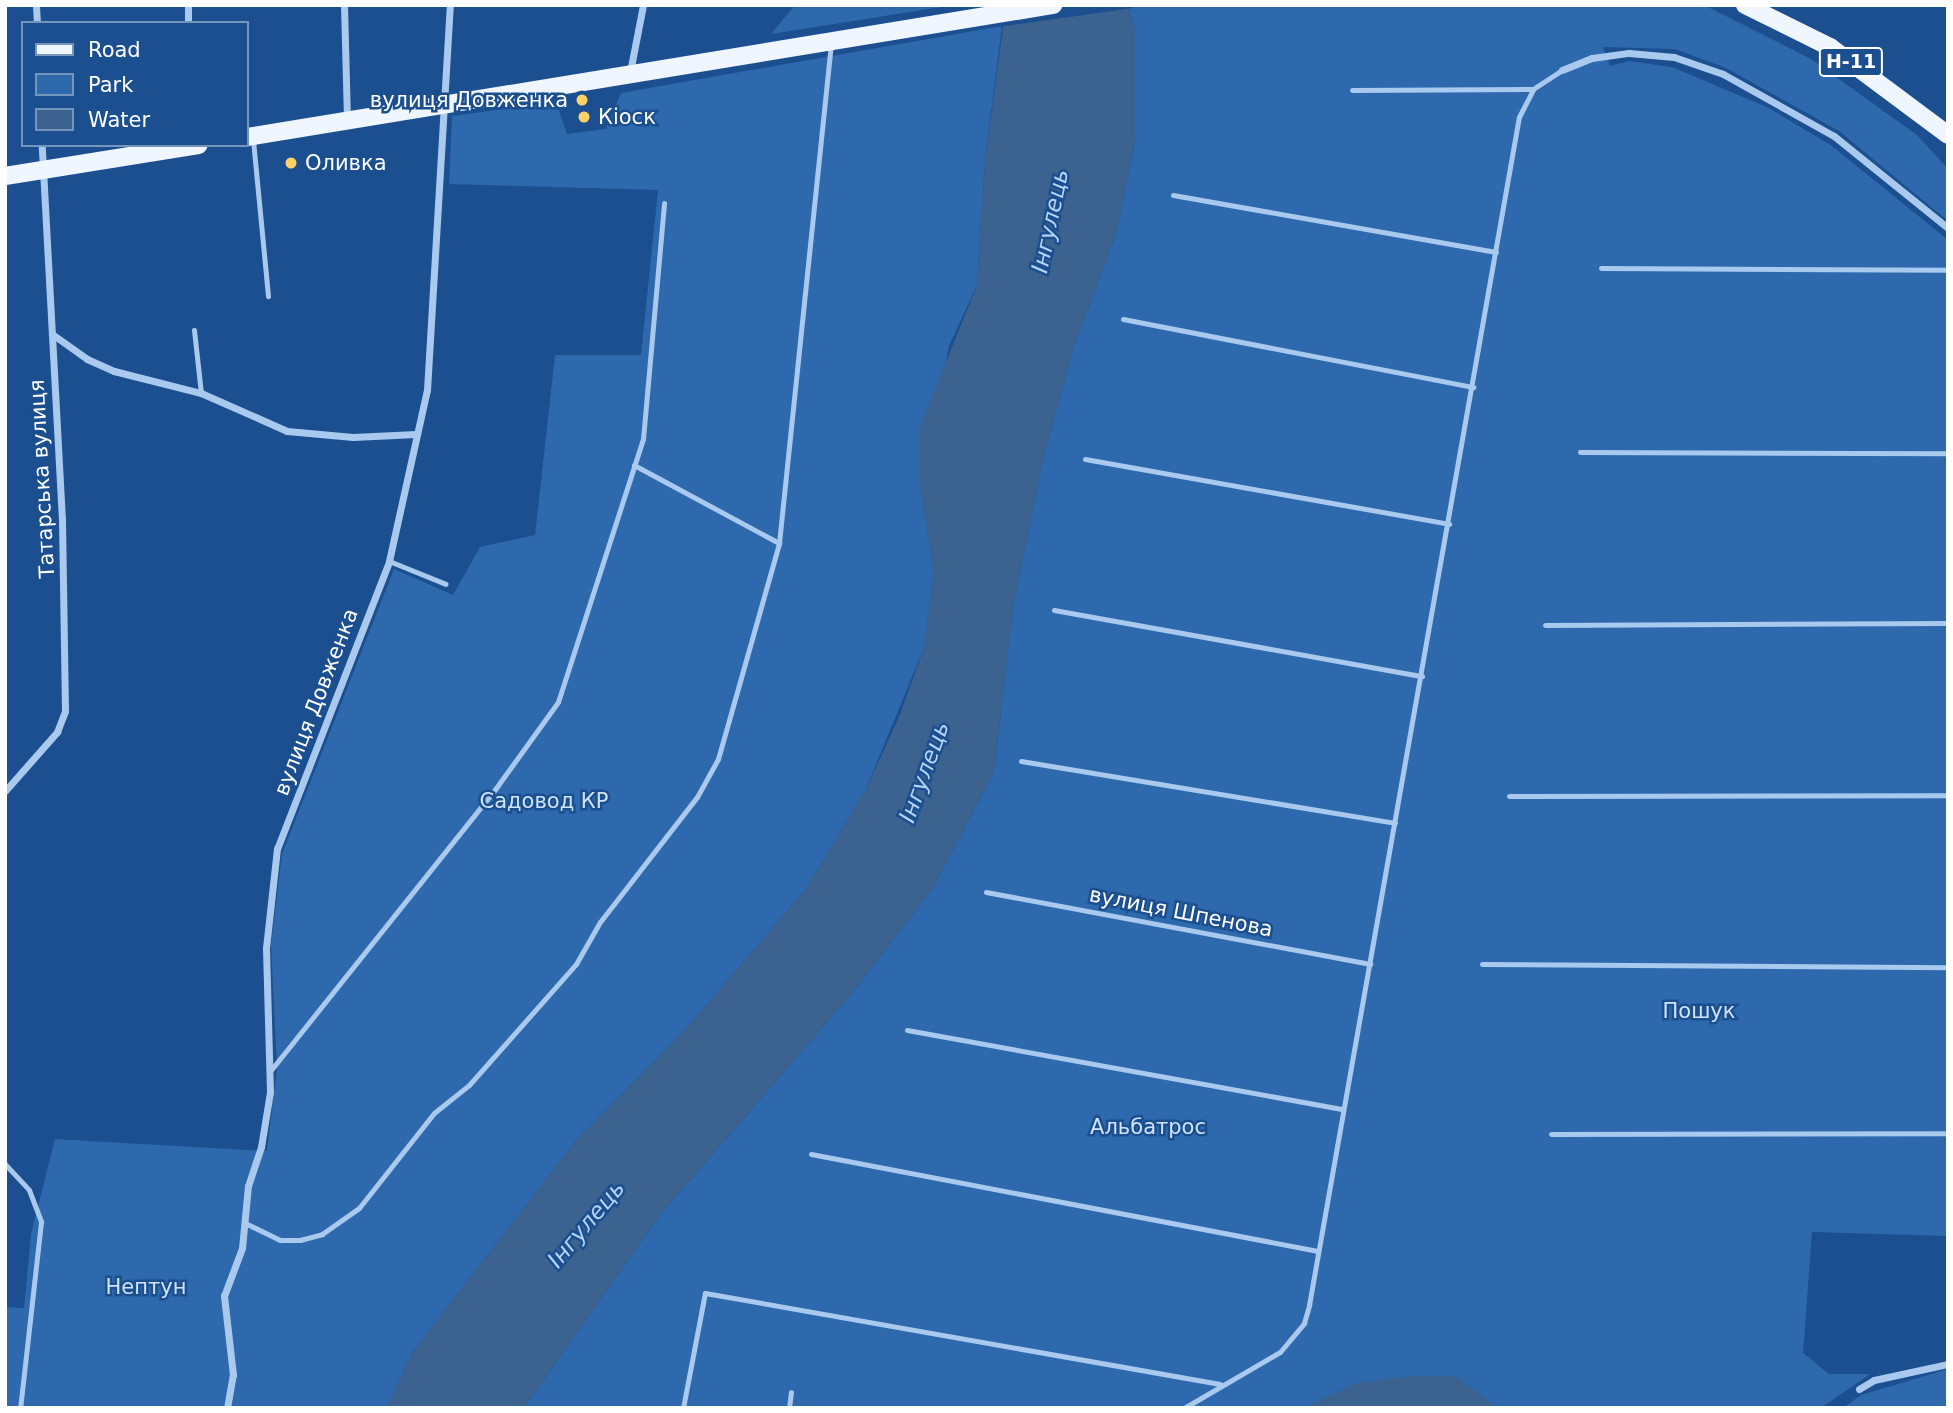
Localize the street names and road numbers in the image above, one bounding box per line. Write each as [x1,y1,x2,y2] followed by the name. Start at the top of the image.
[1818,46,1884,78] road number: Н-11
[24,379,60,579] street label: Татарська вулиця
[269,605,363,799] street label: вулиця Довженка
[1087,882,1275,942] street label: вулиця Шпенова

